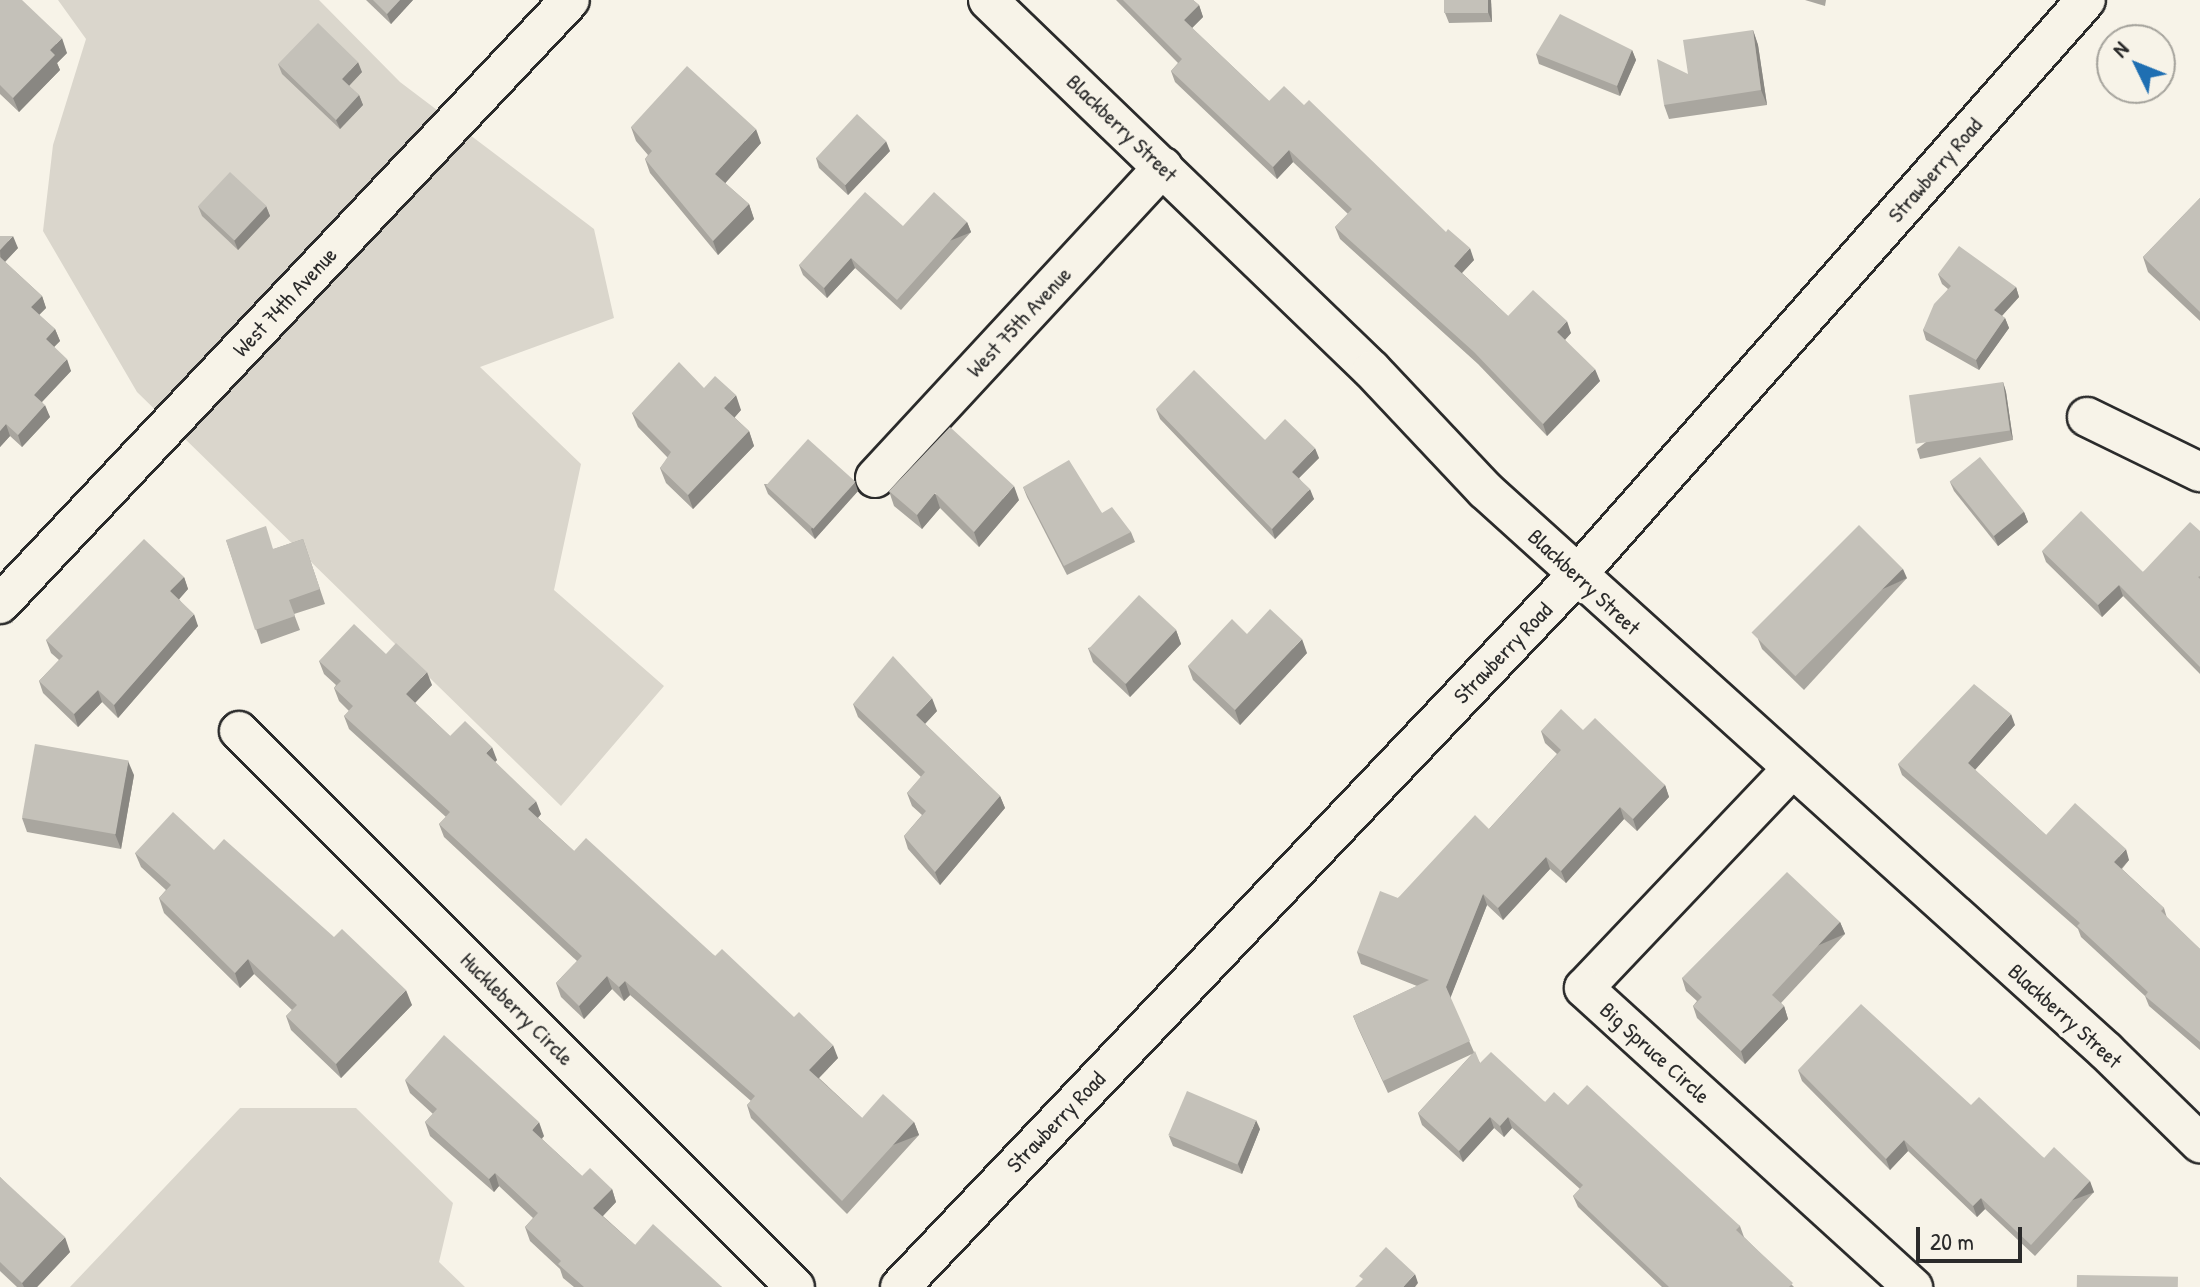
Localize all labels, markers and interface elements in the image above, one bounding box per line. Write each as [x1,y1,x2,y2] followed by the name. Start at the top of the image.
[2096,24,2176,104] north arrow
[2105,34,2135,64] text: N
[1061,69,1183,187] street label: Blackberry Street
[1882,112,1988,228] street label: Strawberry Road
[228,242,342,362] street label: West 74th Avenue
[961,261,1077,383] street label: West 75th Avenue
[1522,523,1646,641] street label: Blackberry Street
[1448,597,1558,709] street label: Strawberry Road
[455,947,579,1071] street label: Huckleberry Circle
[2003,958,2127,1074] street label: Blackberry Street
[1595,997,1715,1109] street label: Big Spruce Circle
[1001,1066,1111,1178] street label: Strawberry Road
[1920,1211,2026,1261] scale bar
[1930,1225,1974,1257] text: 20 m

